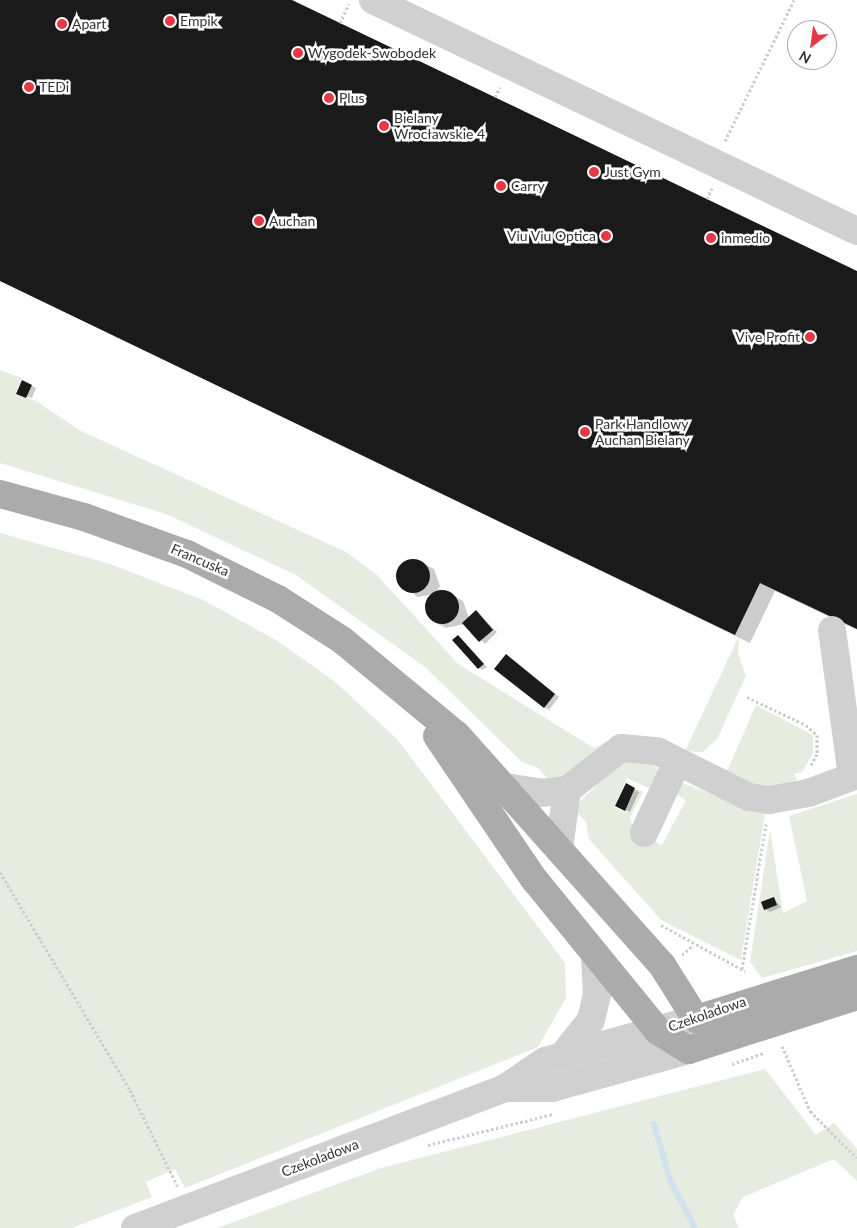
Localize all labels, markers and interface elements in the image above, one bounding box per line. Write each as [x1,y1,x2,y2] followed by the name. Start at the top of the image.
[180,13,218,29] place label: Empik
[164,15,176,27] marker: Empik
[72,16,106,32] place label: Apart
[56,18,68,30] marker: Apart
[787,20,837,70] north arrow
[308,45,436,61] place label: Wygodek-Swobodek
[292,47,304,59] marker: Wygodek-Swobodek
[796,48,814,68] text: N
[39,79,69,95] place label: TEDi
[23,81,35,93] marker: TEDi
[339,90,365,106] place label: Plus
[323,92,335,104] marker: Plus
[394,110,485,142] place label: Bielany Wrocławskie 4
[378,120,390,132] marker: Bielany Wrocławskie 4
[604,164,661,180] place label: Just Gym
[588,166,600,178] marker: Just Gym
[511,178,545,194] place label: Carry
[495,180,507,192] marker: Carry
[269,213,315,229] place label: Auchan
[253,215,265,227] marker: Auchan
[506,228,596,244] place label: Viu Viu Optica
[600,230,612,242] marker: Viu Viu Optica
[721,230,770,246] place label: inmedio
[705,232,717,244] marker: inmedio
[735,329,800,345] place label: Vive Profit
[804,331,816,343] marker: Vive Profit
[595,416,690,448] place label: Park Handlowy Auchan Bielany
[579,426,591,438] marker: Park Handlowy Auchan Bielany
[168,540,232,580] street label: Francuska
[666,993,748,1035] street label: Czekoladowa
[279,1136,361,1180] street label: Czekoladowa

